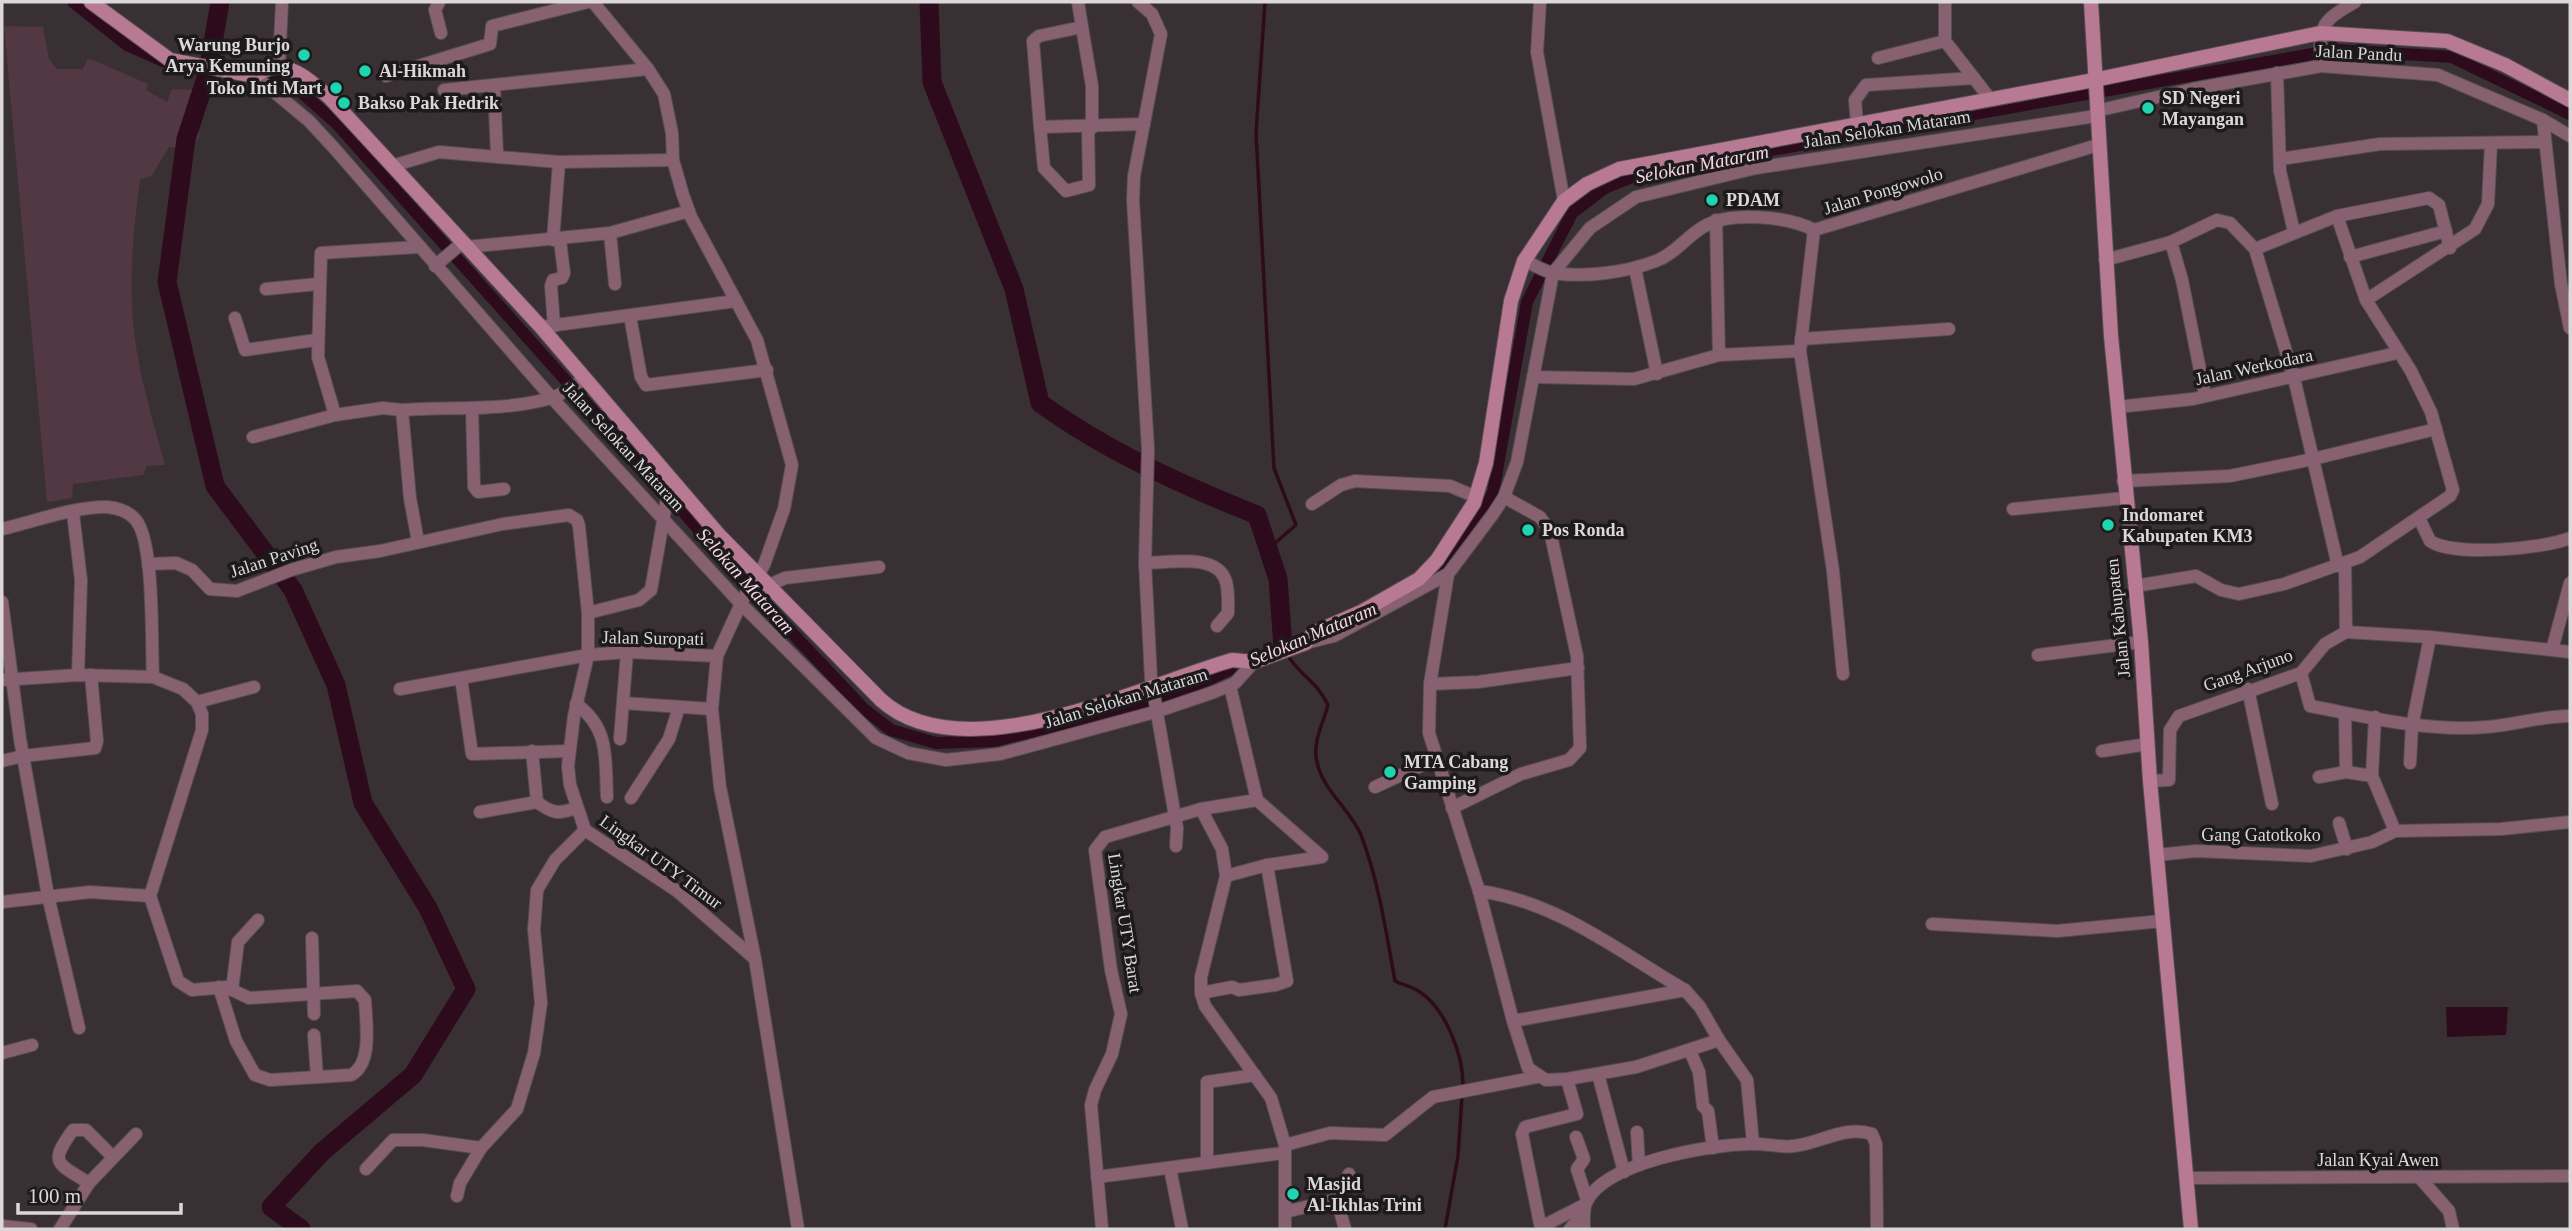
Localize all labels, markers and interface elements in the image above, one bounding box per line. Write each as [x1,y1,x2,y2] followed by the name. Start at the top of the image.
[165,35,290,76] place label: Warung Burjo Arya Kemuning
[2315,41,2403,65] street label: Jalan Pandu
[296,47,312,63] marker: Warung Burjo Arya Kemuning
[379,61,466,81] place label: Al-Hikmah
[357,63,373,79] marker: Al-Hikmah
[207,78,322,98] place label: Toko Inti Mart
[328,80,344,96] marker: Toko Inti Mart
[2162,88,2244,129] place label: SD Negeri Mayangan
[358,93,499,113] place label: Bakso Pak Hedrik
[336,95,352,111] marker: Bakso Pak Hedrik
[2140,100,2156,116] marker: SD Negeri Mayangan
[1802,106,1972,152] street label: Jalan Selokan Mataram
[1633,141,1771,187] water label: Selokan Mataram
[1821,163,1945,219] street label: Jalan Pongowolo
[1726,190,1780,210] place label: PDAM
[1704,192,1720,208] marker: PDAM
[2193,345,2315,389] street label: Jalan Werkodara
[559,378,689,516] street label: Jalan Selokan Mataram
[2122,505,2253,546] place label: Indomaret Kabupaten KM3
[2100,517,2116,533] marker: Indomaret Kabupaten KM3
[1542,520,1625,540] place label: Pos Ronda
[1520,522,1536,538] marker: Pos Ronda
[693,524,799,638] water label: Selokan Mataram
[227,534,321,582] street label: Jalan Paving
[2102,558,2134,678] street label: Jalan Kabupaten
[1246,598,1380,670] water label: Selokan Mataram
[602,627,704,649] street label: Jalan Suropati
[2201,645,2295,695] street label: Gang Arjuno
[1042,664,1210,732] street label: Jalan Selokan Mataram
[1404,752,1508,793] place label: MTA Cabang Gamping
[1382,764,1398,780] marker: MTA Cabang Gamping
[596,811,726,913] street label: Lingkar UTY Timur
[2201,825,2321,845] street label: Gang Gatotkoko
[1104,852,1146,994] street label: Lingkar UTY Barat
[2317,1150,2439,1170] street label: Jalan Kyai Awen
[18,1172,180,1216] scale bar
[1307,1174,1422,1215] place label: Masjid Al-Ikhlas Trini
[28,1184,81,1208] text: 100 m
[1285,1186,1301,1202] marker: Masjid Al-Ikhlas Trini

